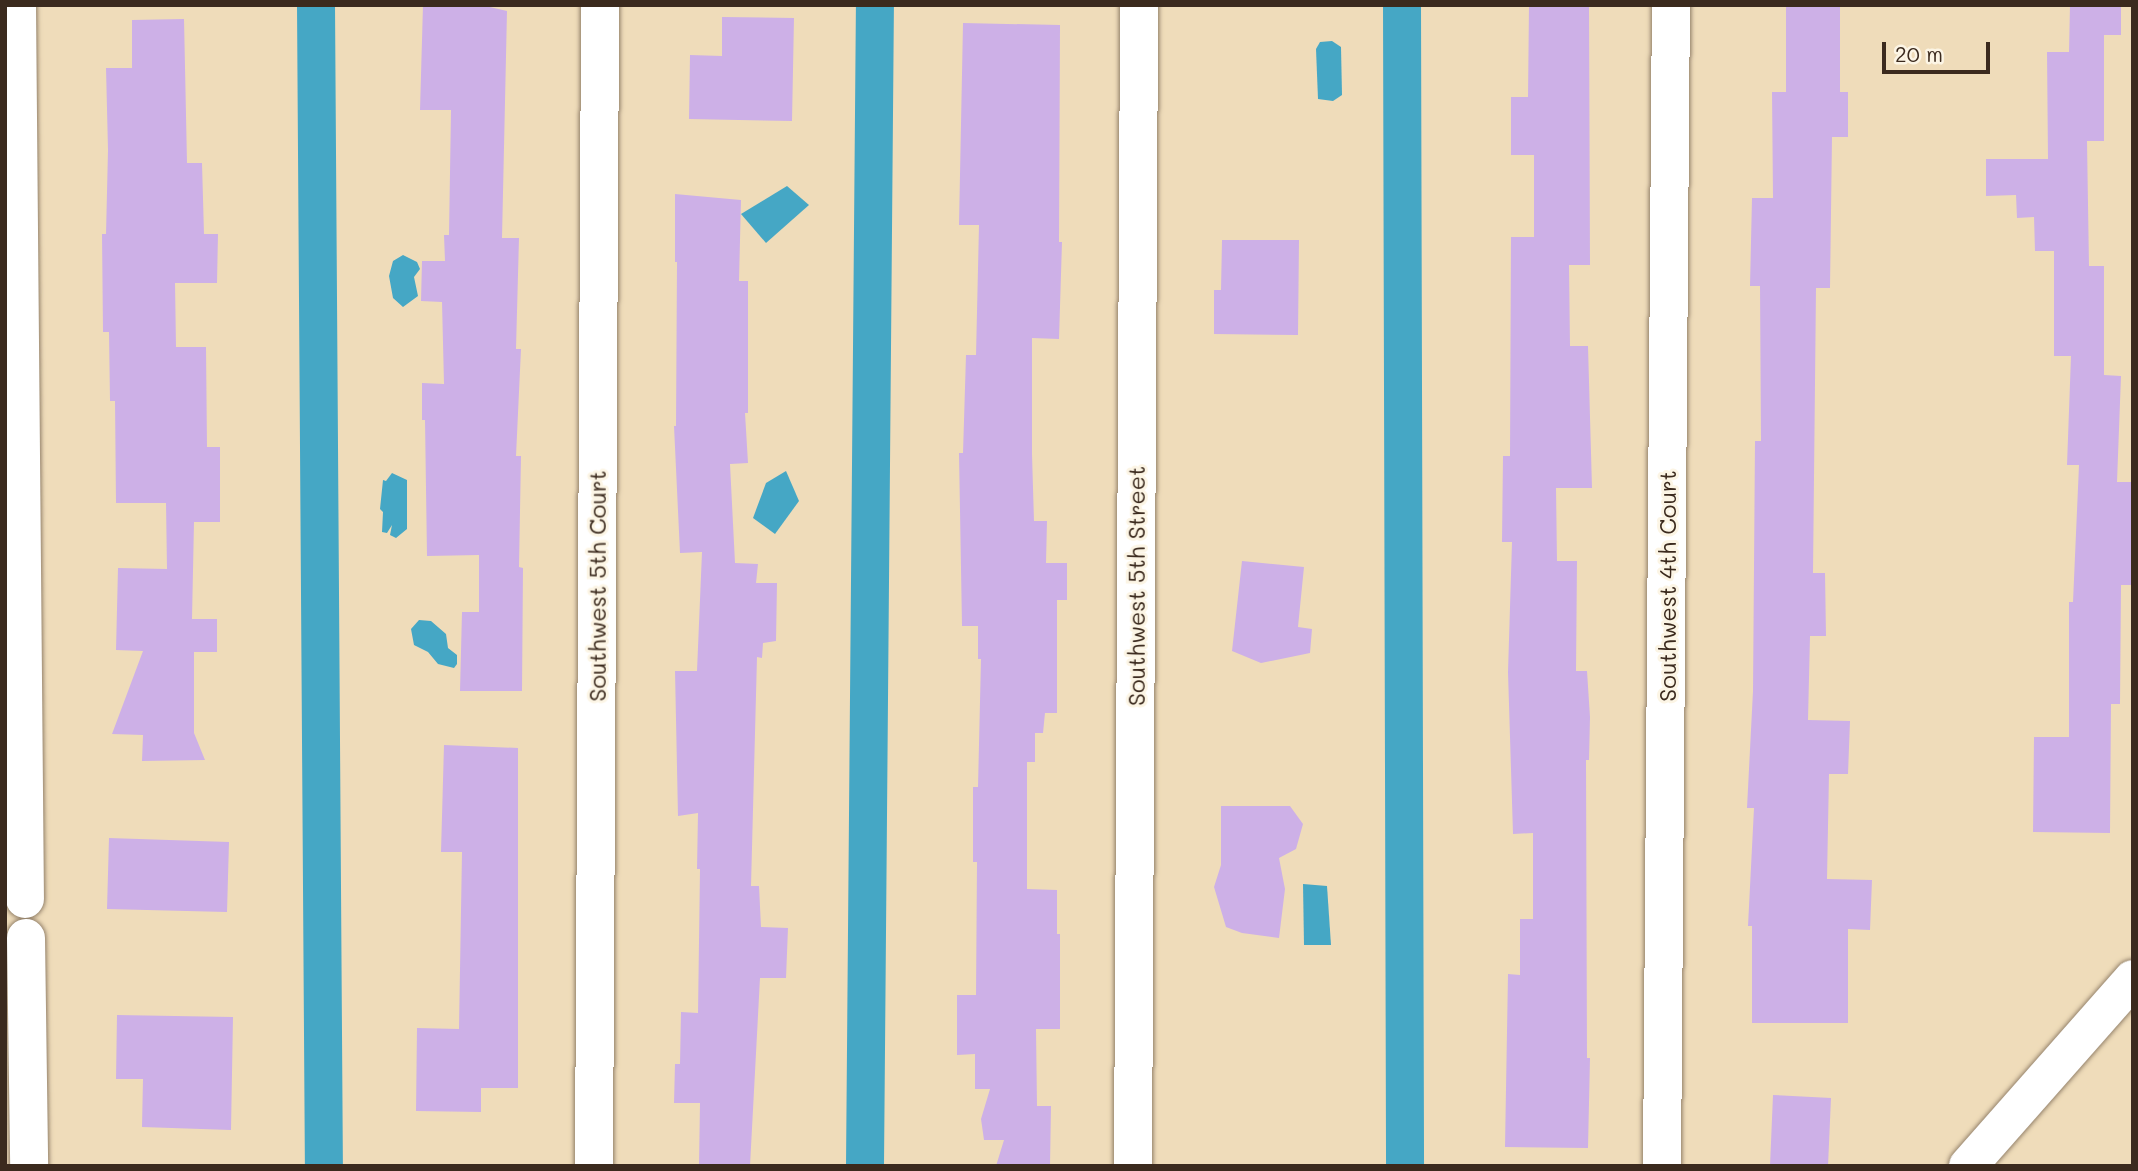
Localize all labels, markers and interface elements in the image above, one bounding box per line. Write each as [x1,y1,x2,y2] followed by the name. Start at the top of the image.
[1886,28,1994,72] scale bar
[1895,40,1943,67] text: 20 m
[1122,466,1150,706] street label: Southwest 5th Street
[583,470,611,702] street label: Southwest 5th Court
[1653,470,1681,702] street label: Southwest 4th Court

